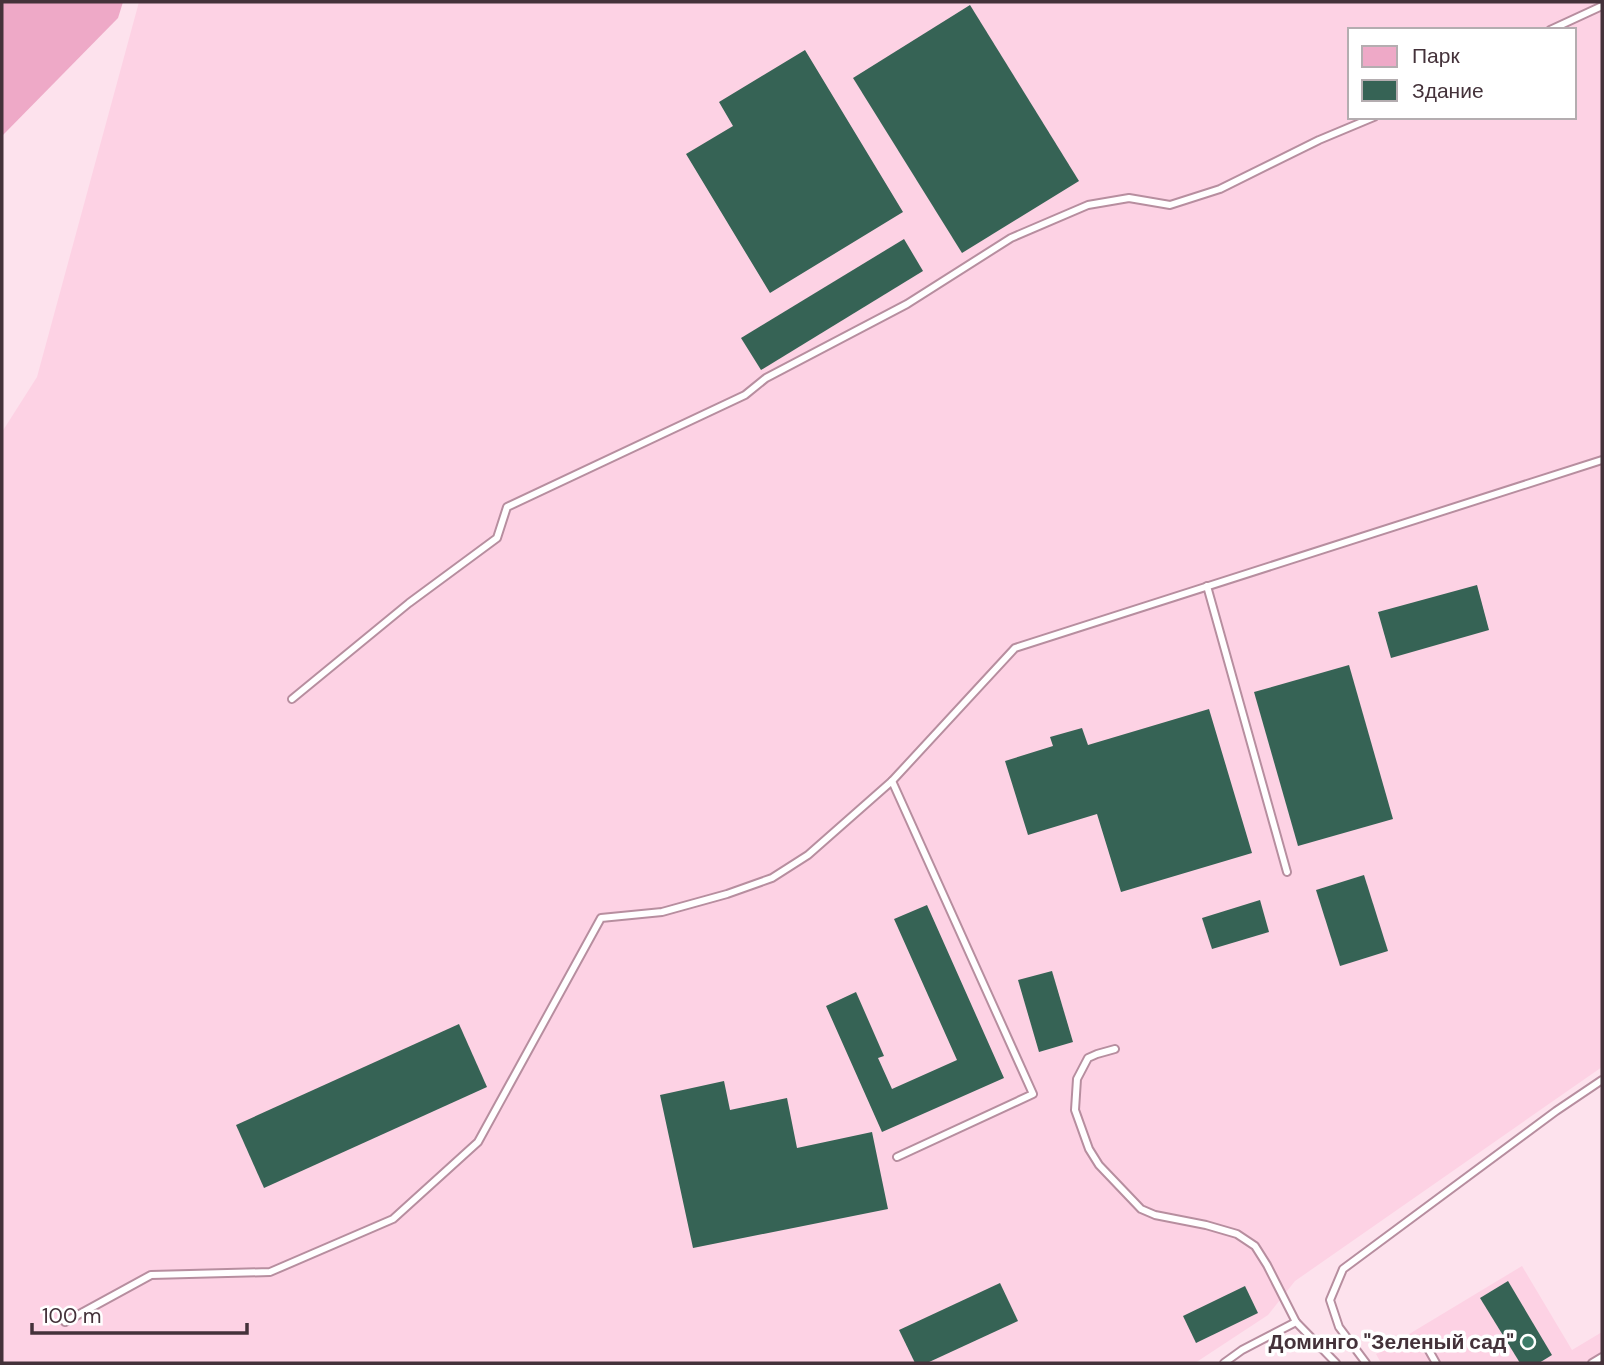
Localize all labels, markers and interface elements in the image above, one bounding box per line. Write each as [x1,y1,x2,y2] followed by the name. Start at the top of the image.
[1348,28,1576,119] legend
[1412,42,1460,70] text: Парк
[1412,77,1484,105] text: Здание
[32,1292,247,1336] scale bar
[42,1302,102,1330] text: 100 m
[1268,1328,1514,1356] place label: Доминго "Зеленый сад"
[1520,1334,1536,1350] marker: Доминго "Зеленый сад"

